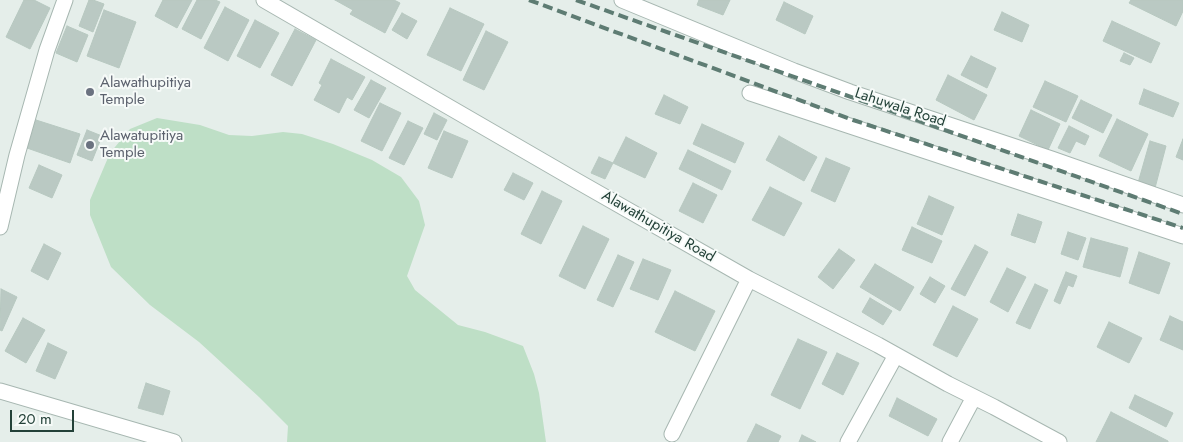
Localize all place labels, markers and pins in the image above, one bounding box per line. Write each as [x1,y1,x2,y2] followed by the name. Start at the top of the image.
[100,74,191,109] place label: Alawathupitiya Temple
[84,86,96,98] marker: Alawathupitiya Temple
[100,127,183,162] place label: Alawatupitiya Temple
[84,139,96,151] marker: Alawatupitiya Temple

